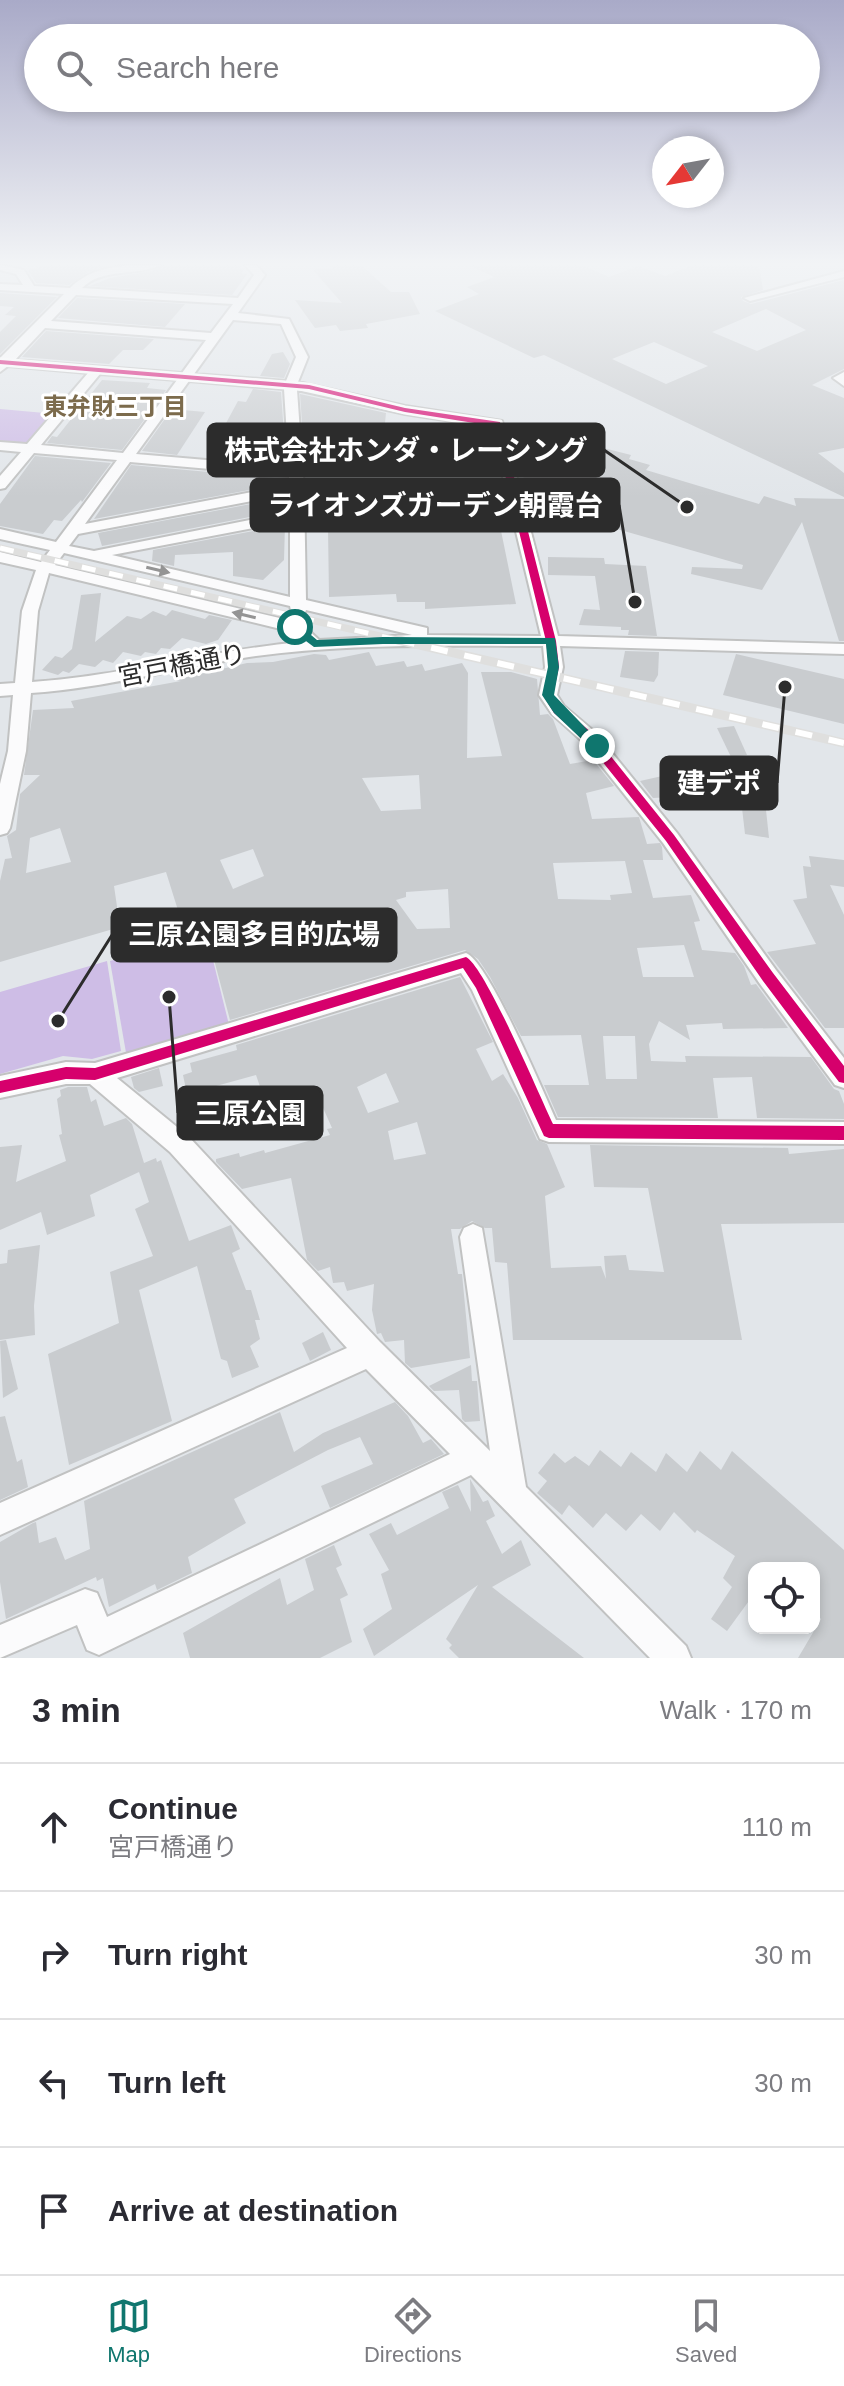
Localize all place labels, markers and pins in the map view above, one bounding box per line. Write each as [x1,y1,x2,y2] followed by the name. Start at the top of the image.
[208,424,604,476] callout: 株式会社ホンダ・レーシング
[251,479,619,531] callout: ライオンズガーデン朝霞台
[661,757,777,809] callout: 建デポ
[112,909,396,961] callout: 三原公園多目的広場
[178,1087,322,1139] callout: 三原公園

